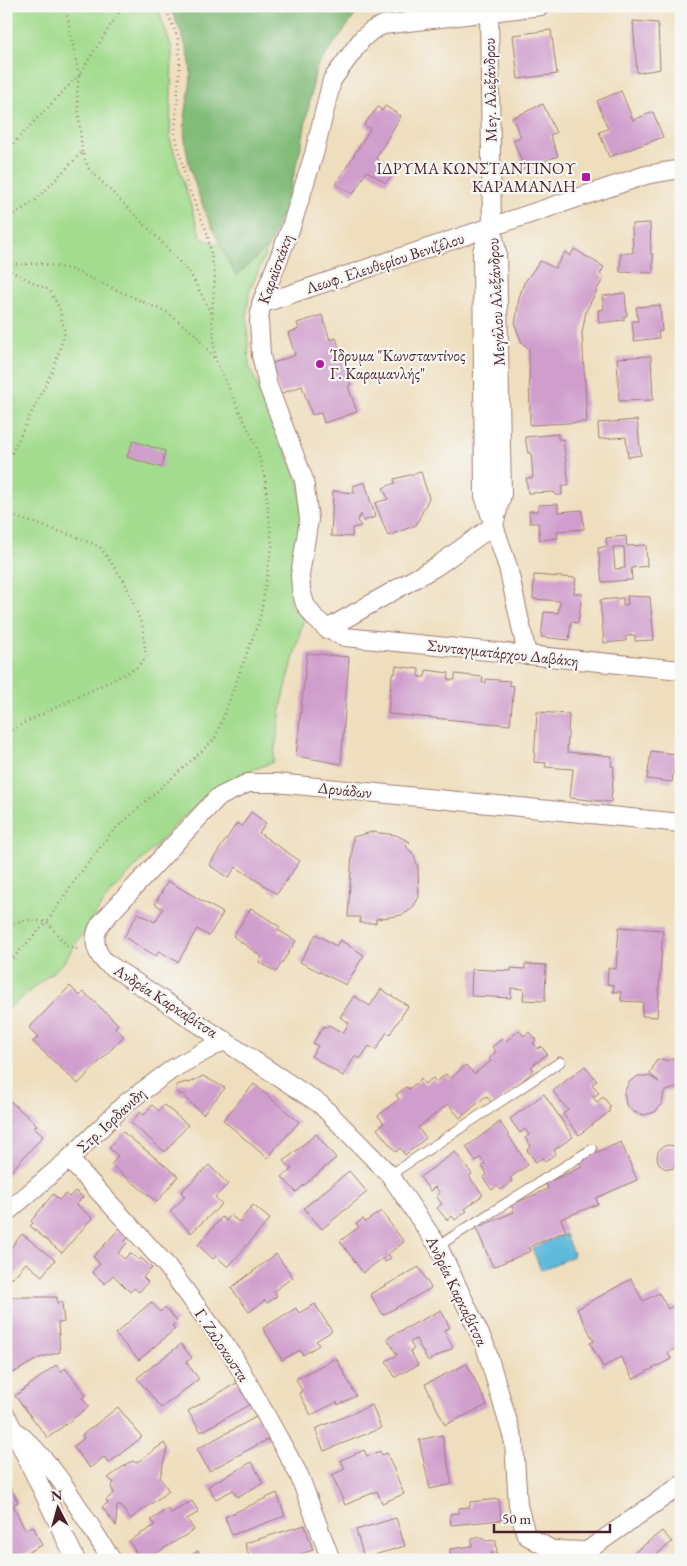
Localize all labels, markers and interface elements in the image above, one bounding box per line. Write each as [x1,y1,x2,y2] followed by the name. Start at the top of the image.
[479,38,501,142] street label: Μεγ. Αλεξάνδρου
[377,158,576,197] place label: ΙΔΡΥΜΑ ΚΩΝΣΤΑΝΤΙΝΟΥ ΚΑΡΑΜΑΝΛΗ
[580,171,592,183] marker: ΙΔΡΥΜΑ ΚΩΝΣΤΑΝΤΙΝΟΥ ΚΑΡΑΜΑΝΛΗ
[302,227,467,299] street label: Λεωφ. Ελευθερίου Βενιζέλου
[253,231,297,307] street label: Καραϊσκάκη
[482,237,510,367] street label: Μεγάλου Αλεξάνδρου
[330,345,466,384] place label: Ίδρυμα "Κωνσταντίνος Γ. Καραμανλής"
[314,358,326,370] marker: Ίδρυμα "Κωνσταντίνος Γ. Καραμανλής"
[426,635,580,671] street label: Συνταγματάρχου Δαβάκη
[317,777,373,803] street label: Δρυάδων
[109,959,223,1043] street label: Ανδρέα Καρκαβίτσα
[72,1083,150,1157] street label: Στρ. Ιορδανιδη
[421,1232,493,1350] street label: Ανδρέα Καρκαβίτσα
[190,1304,255,1386] street label: Γ. Ζαλοκωστα
[32,1484,82,1534] north arrow
[50,1485,64,1505] text: N
[494,1501,611,1533] scale bar
[502,1509,531,1528] text: 50 m

